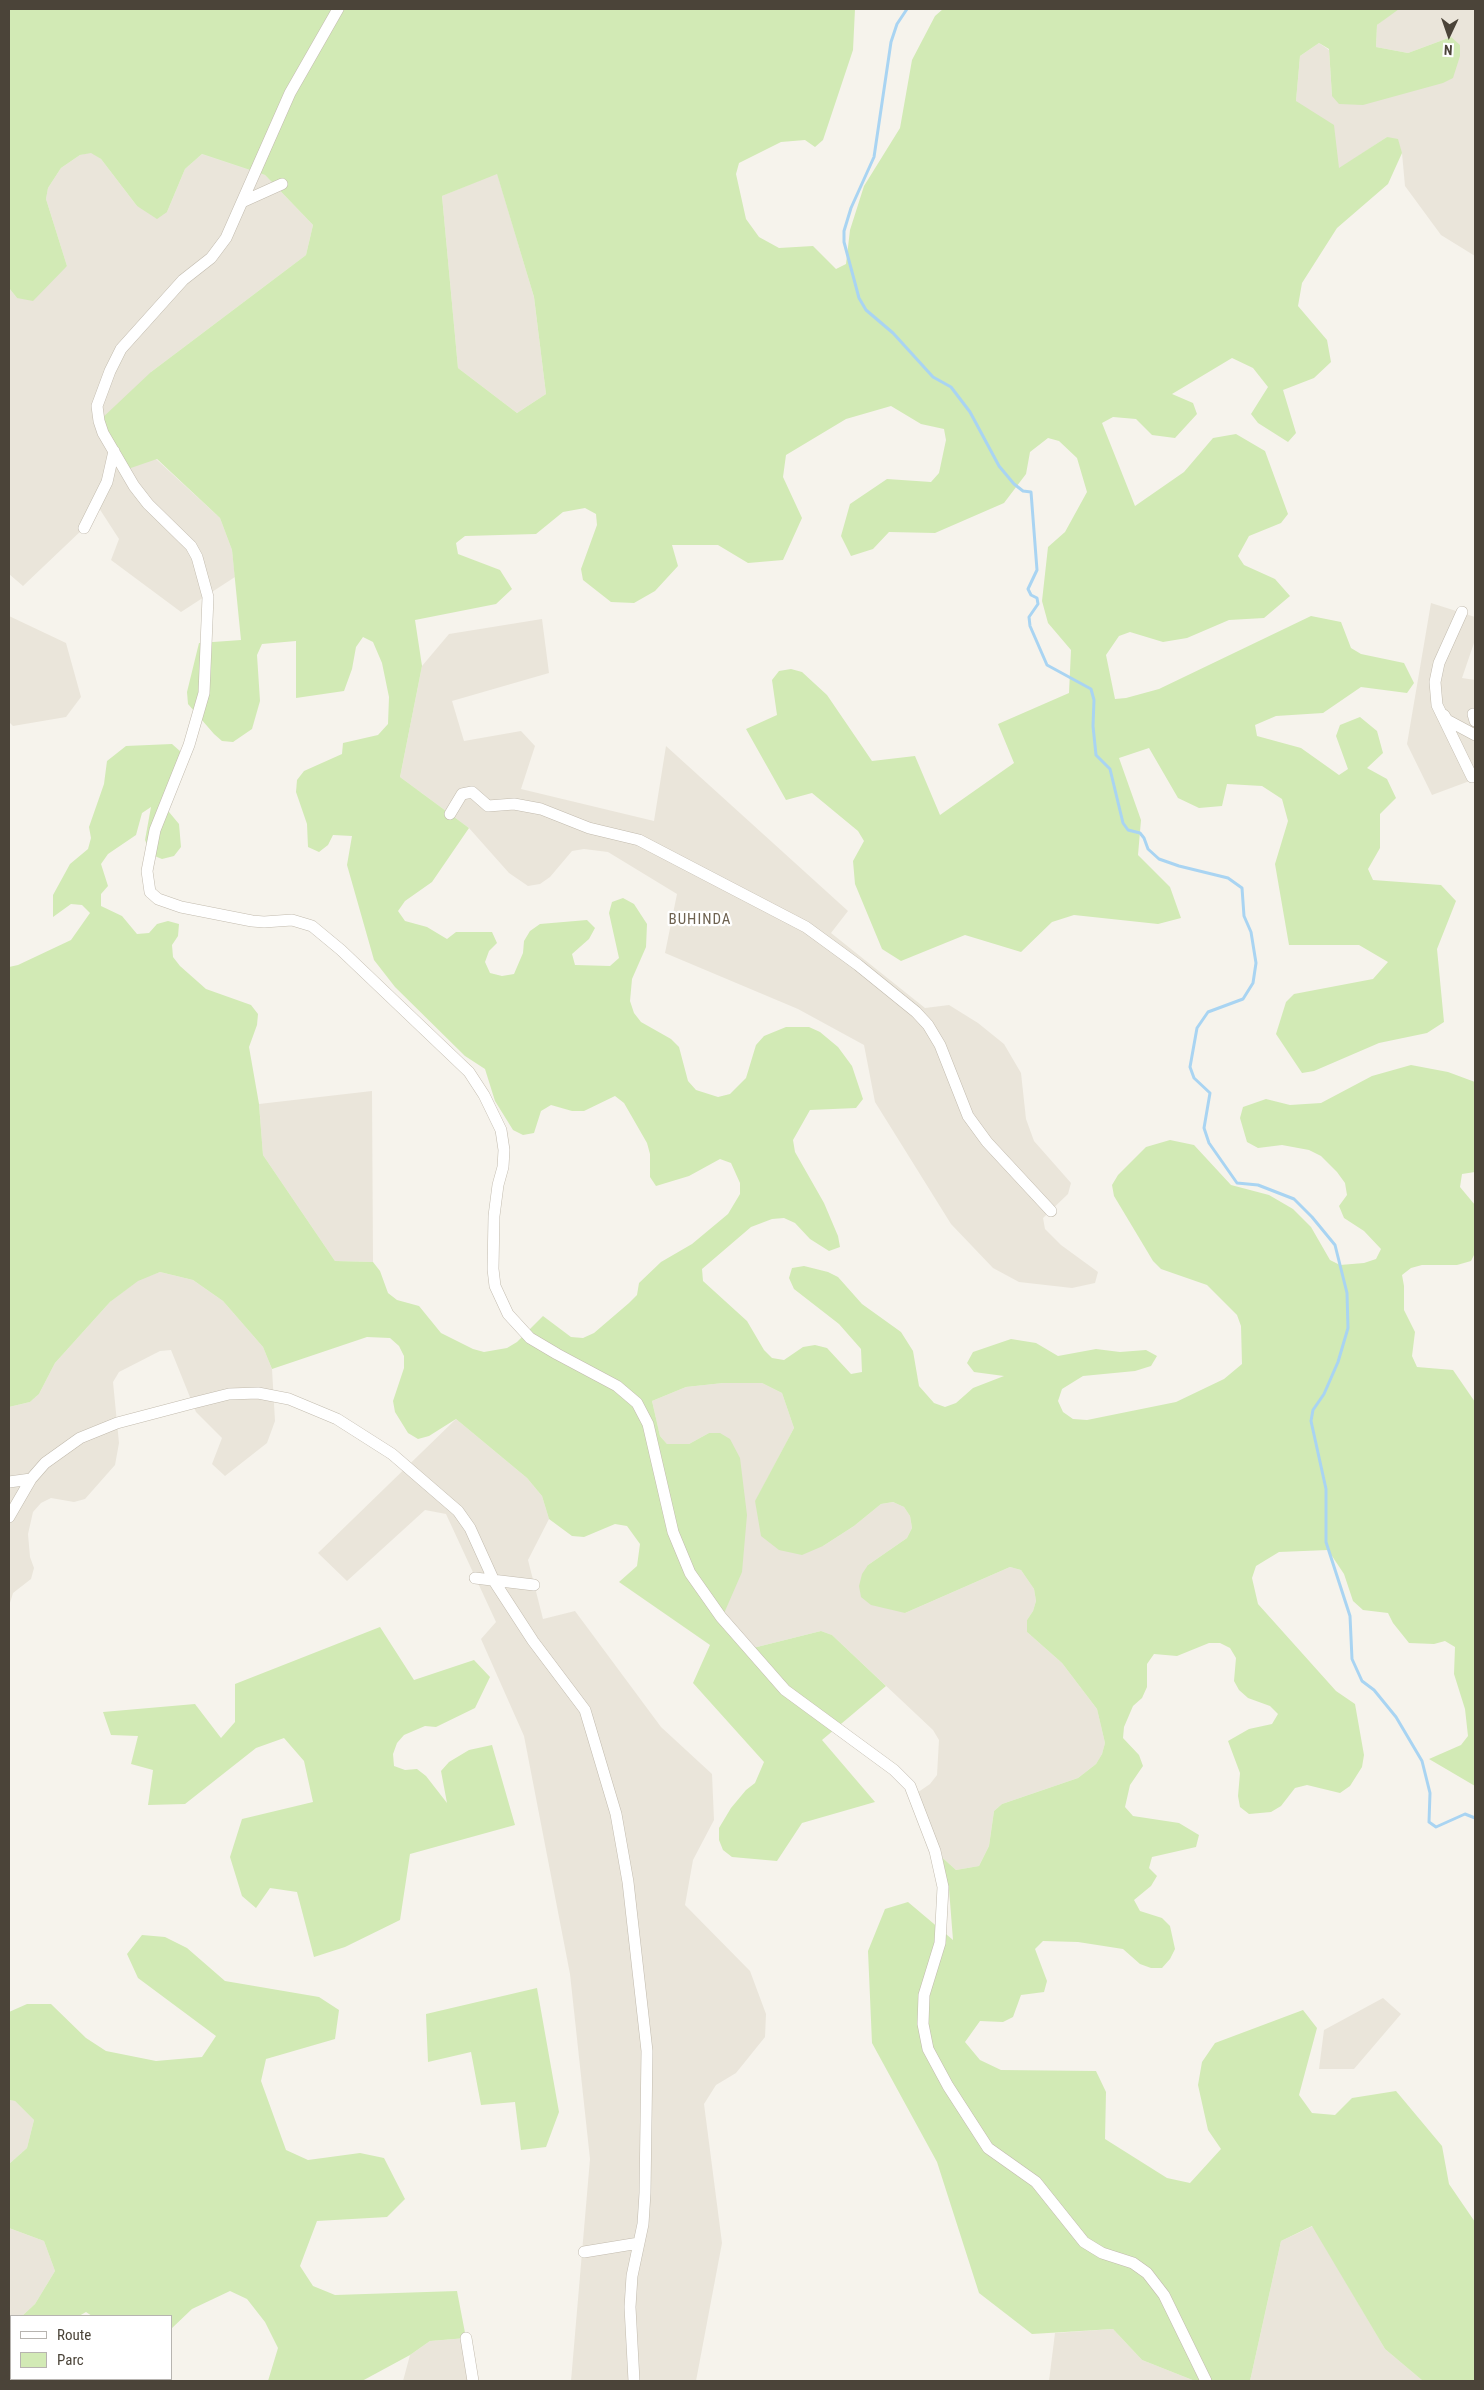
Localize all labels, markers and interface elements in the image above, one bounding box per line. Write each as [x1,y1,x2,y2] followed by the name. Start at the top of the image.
[1424,10,1474,60] north arrow
[1444,42,1453,58] text: N
[668,911,732,929] district label: BUHINDA
[10,2315,172,2380] legend
[57,2326,91,2344] text: Route
[57,2351,84,2369] text: Parc

